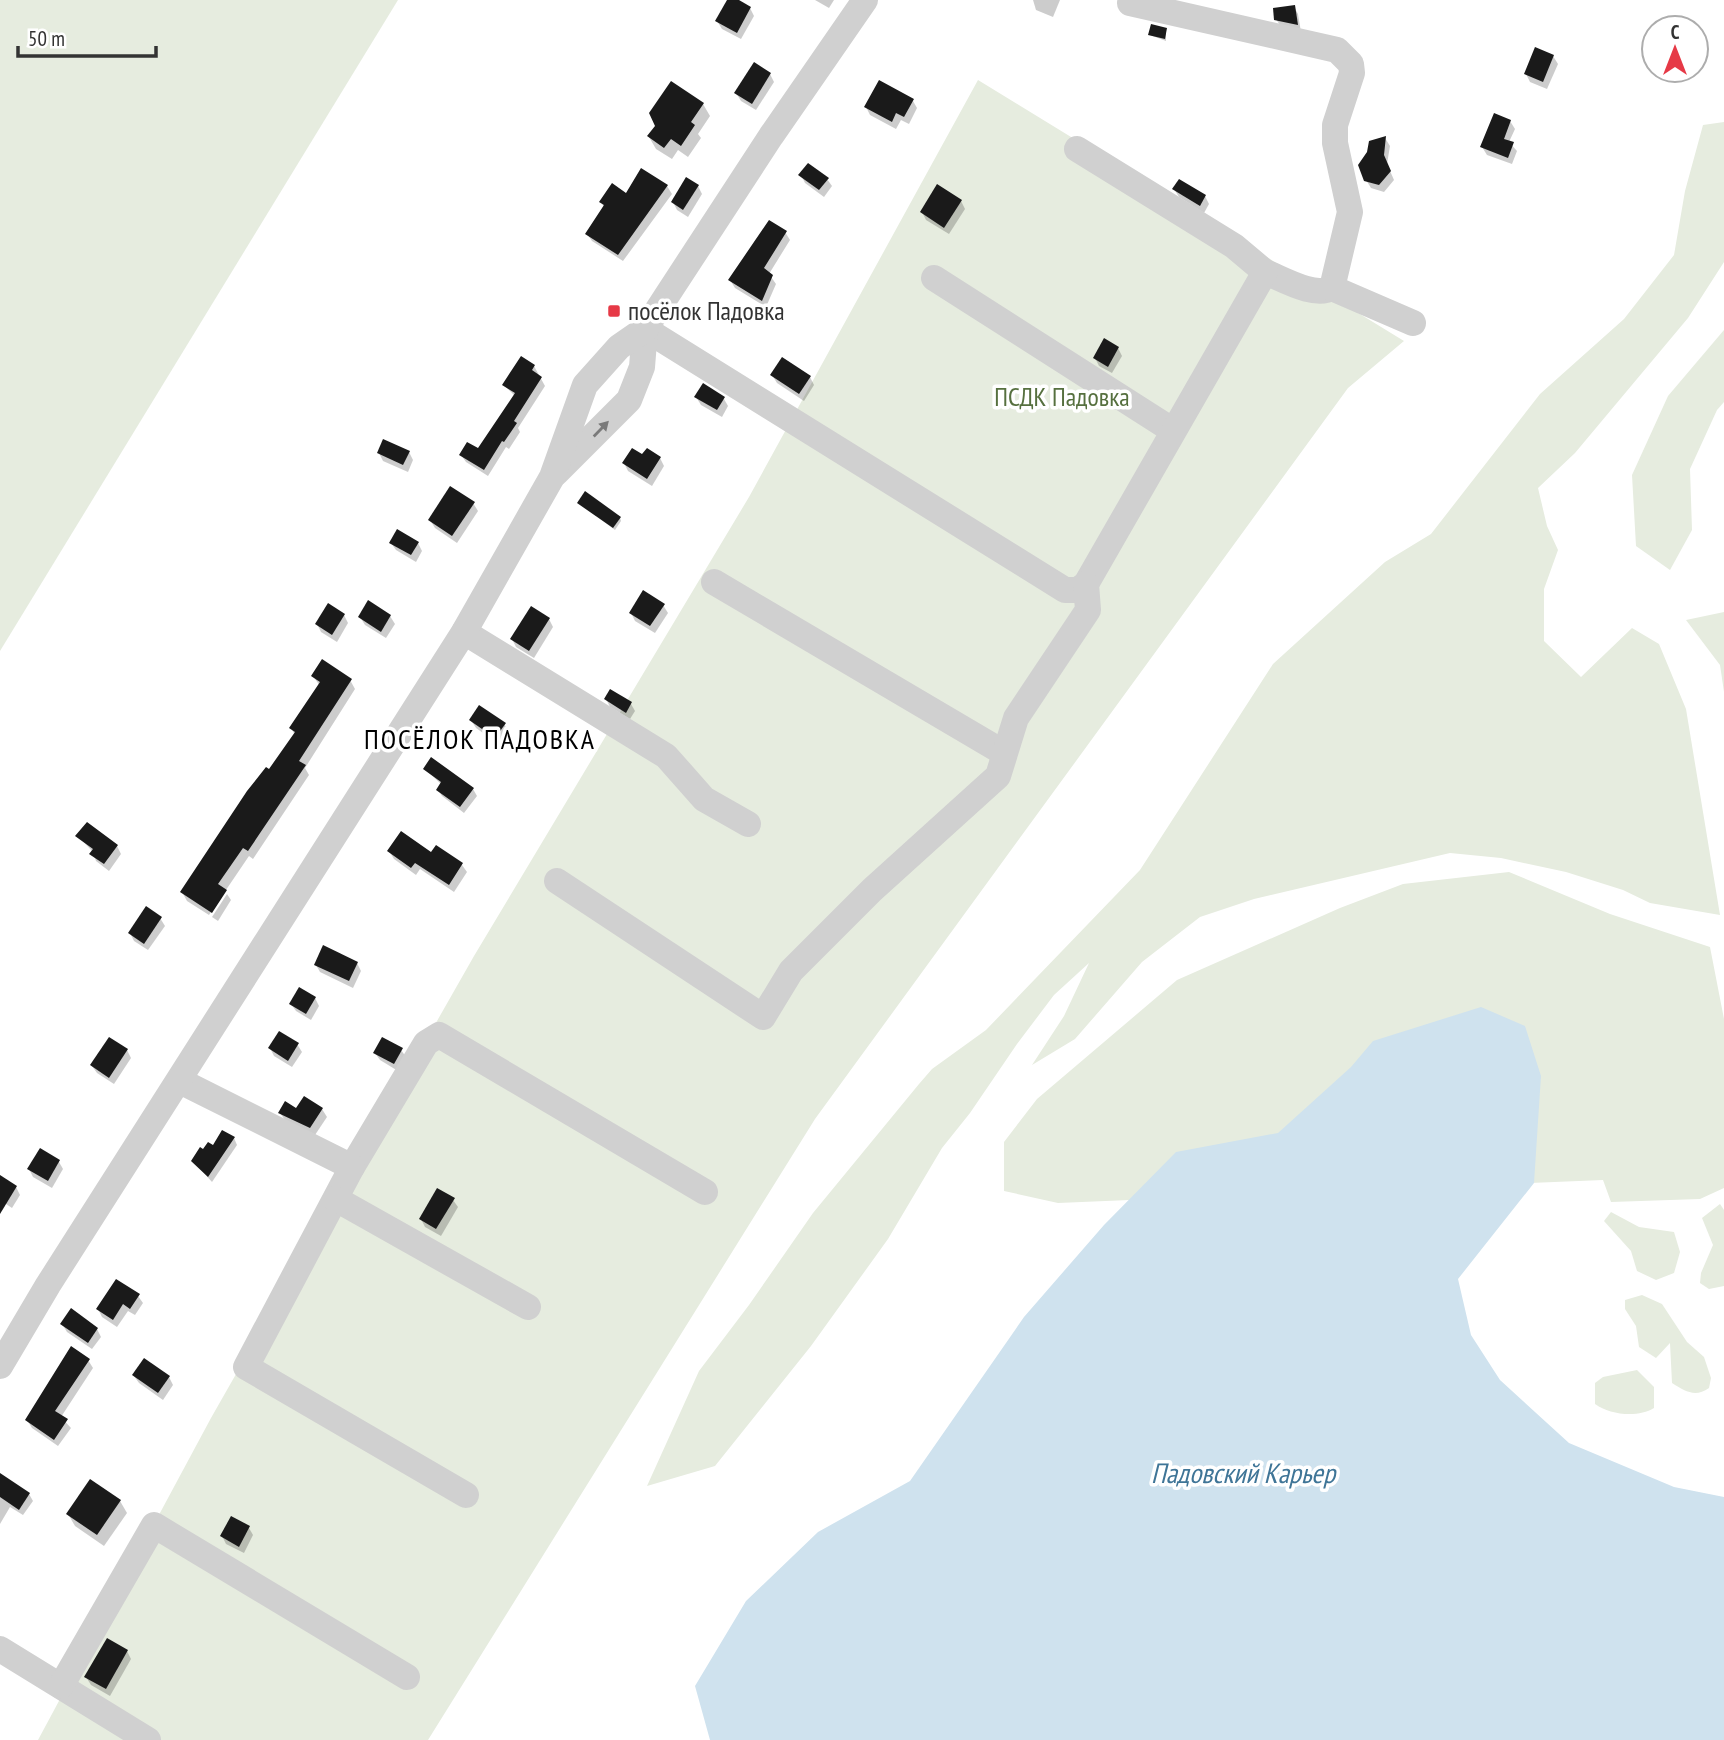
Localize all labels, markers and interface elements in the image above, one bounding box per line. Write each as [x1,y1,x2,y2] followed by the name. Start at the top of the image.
[18,14,156,58] scale bar
[1640,14,1710,84] north arrow
[1671,20,1680,44] text: С
[28,25,65,52] text: 50 m
[628,294,785,327] place label: посёлок Падовка
[606,303,622,319] marker: посёлок Падовка
[994,380,1130,413] park label: ПСДК Падовка
[593,421,609,438] one-way arrow
[364,720,596,757] district label: ПОСЁЛОК ПАДОВКА
[1151,1454,1337,1491] water label: Падовский Карьер

